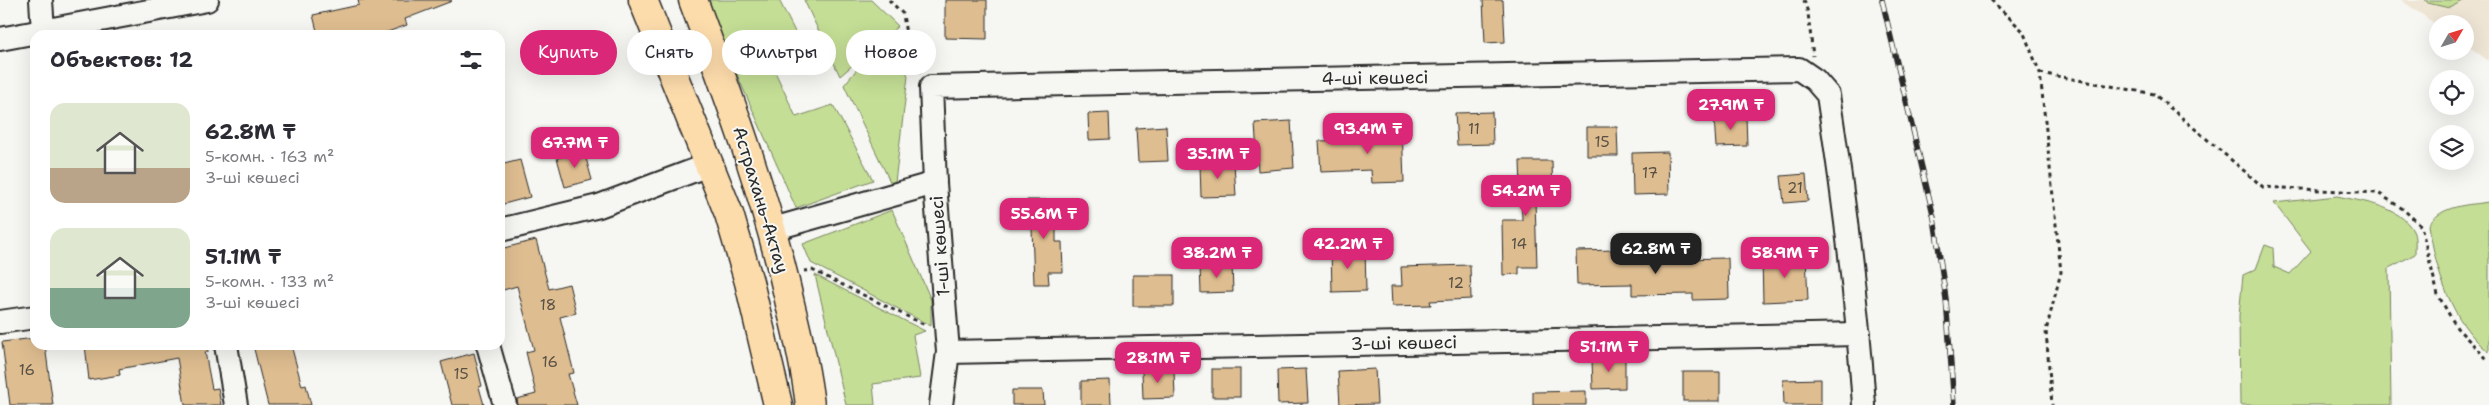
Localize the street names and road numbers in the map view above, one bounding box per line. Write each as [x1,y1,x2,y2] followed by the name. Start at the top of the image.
[1321,65,1429,91] street label: 4-шi көшесі
[727,124,795,276] street label: Астрахань-Актау
[924,195,956,297] street label: 1-шi көшесі
[1350,330,1458,356] street label: 3-шi көшесі

